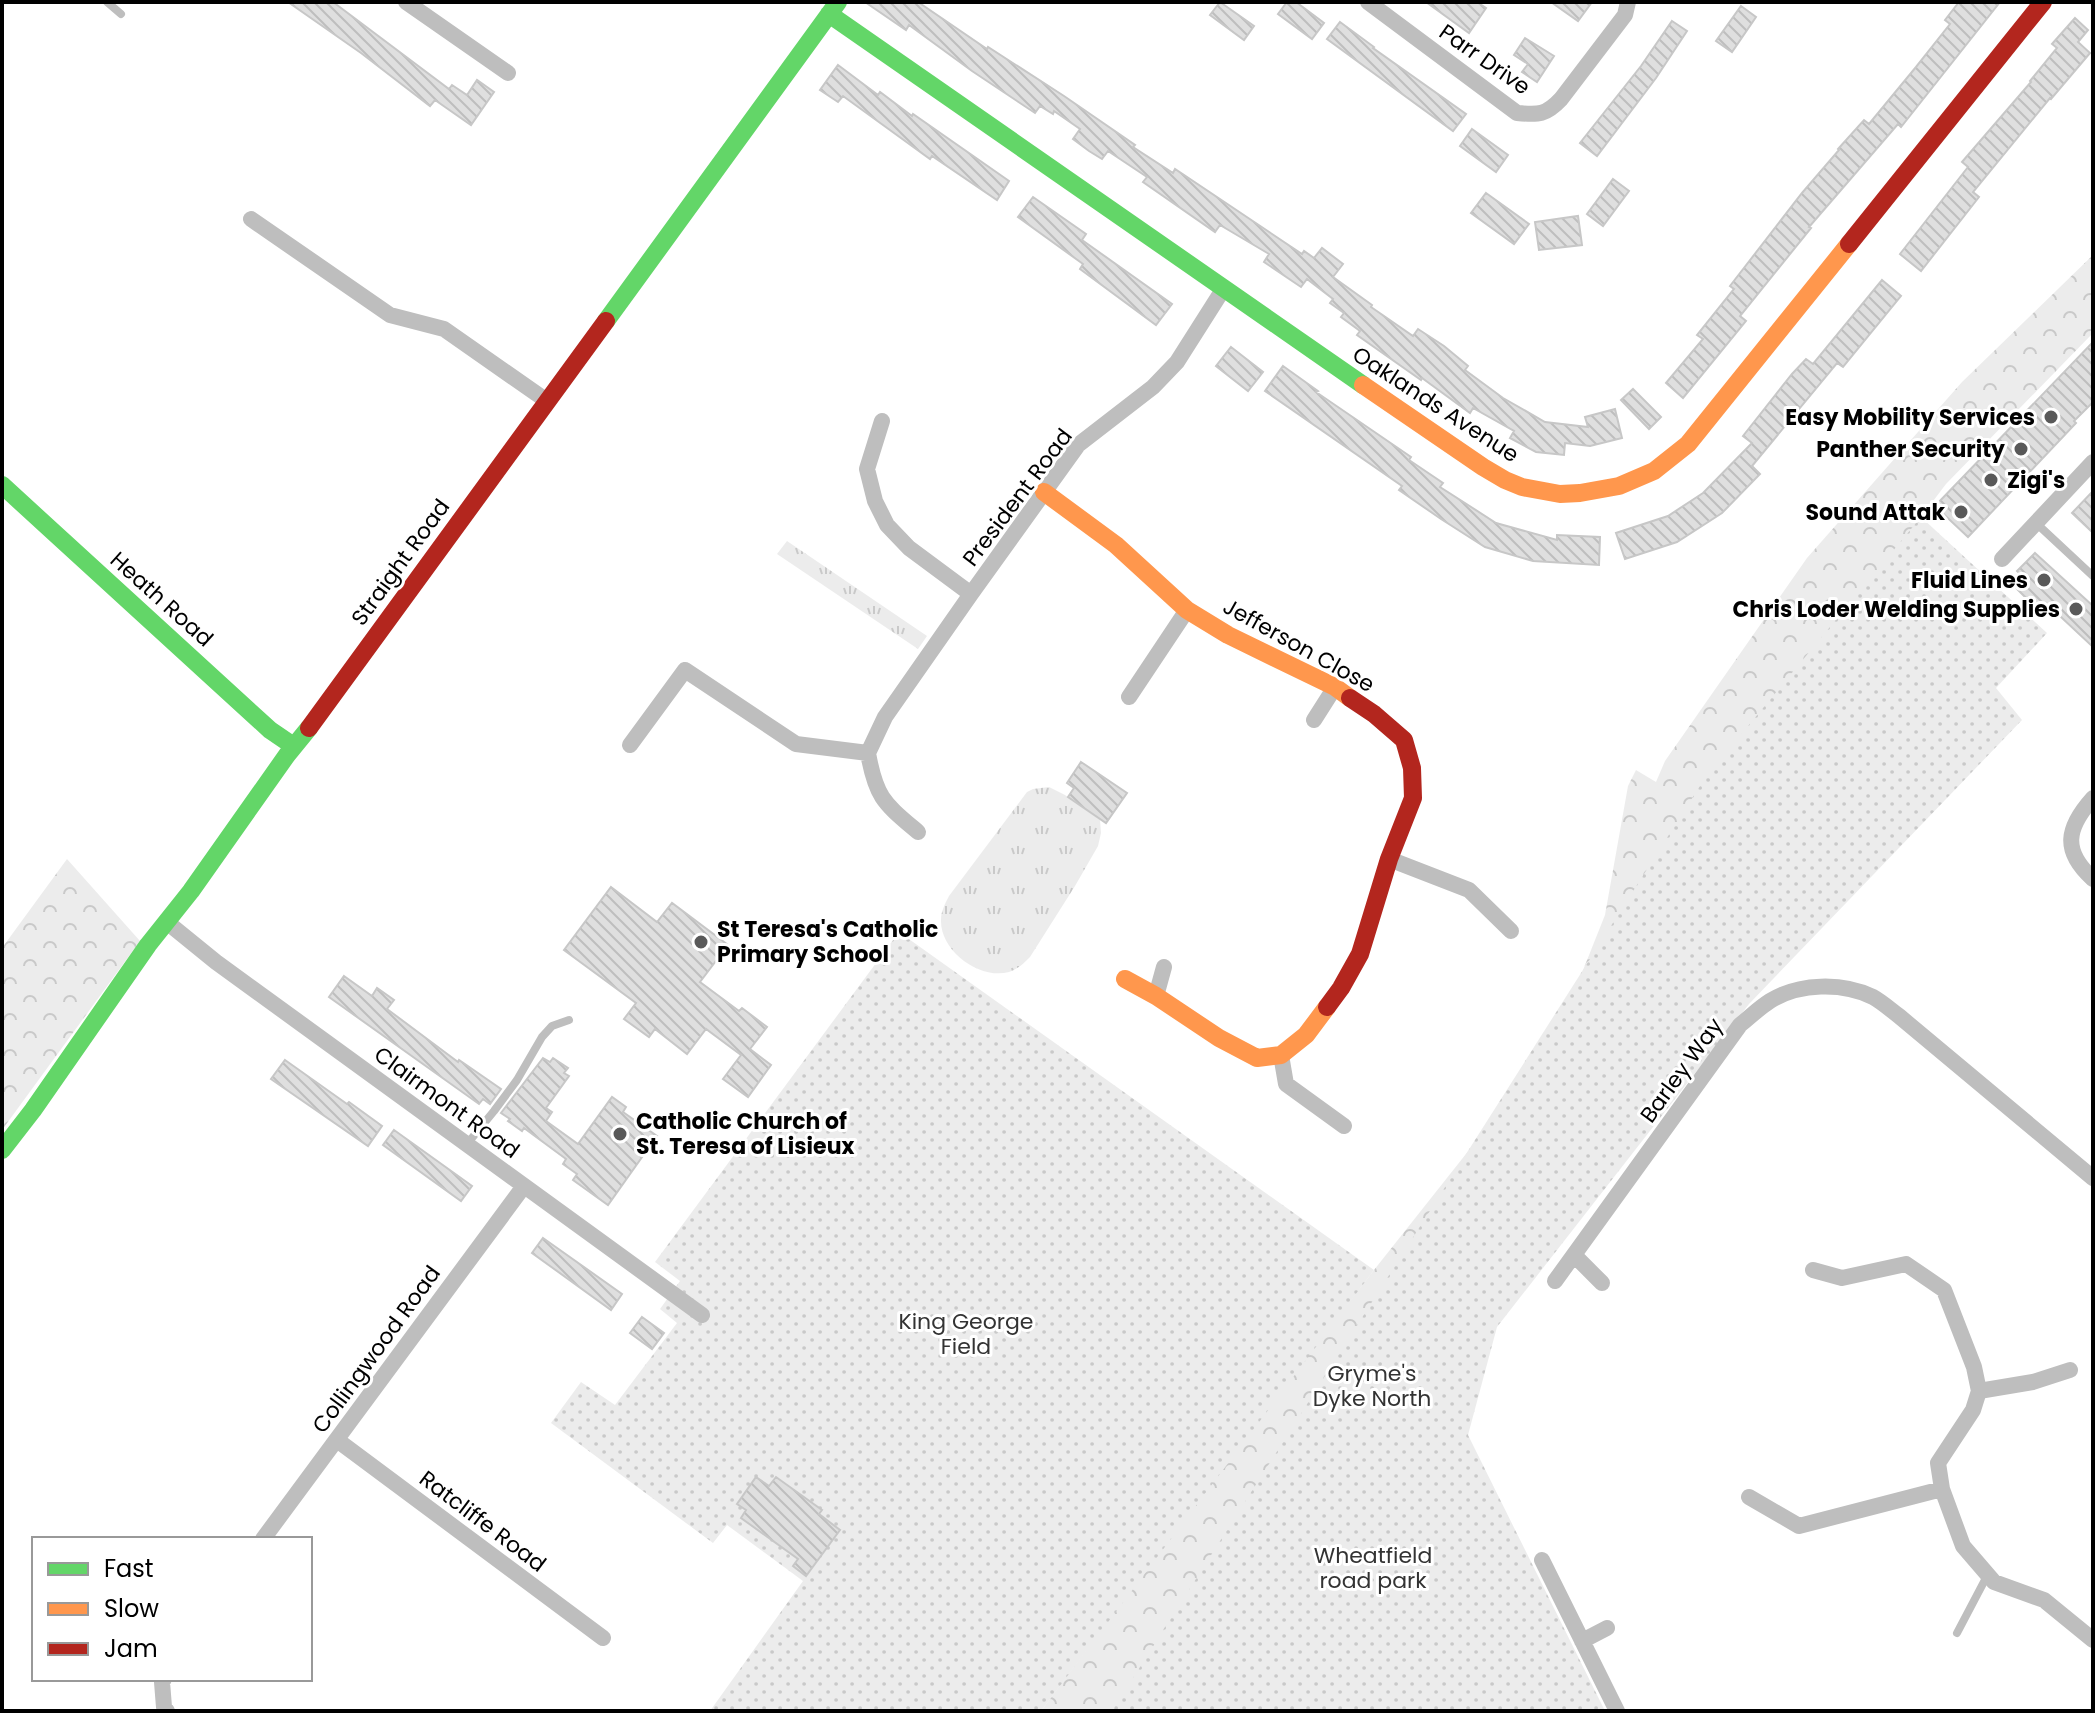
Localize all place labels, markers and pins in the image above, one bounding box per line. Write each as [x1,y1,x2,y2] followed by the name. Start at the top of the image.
[1785,402,2035,433] place label: Easy Mobility Services
[2042,408,2060,426] marker: Easy Mobility Services
[1816,434,2005,465] place label: Panther Security
[2012,440,2030,458] marker: Panther Security
[2007,465,2065,496] place label: Zigi's
[1982,471,2000,489] marker: Zigi's
[1806,497,1945,528] place label: Sound Attak
[1952,503,1970,521] marker: Sound Attak
[1911,565,2028,596] place label: Fluid Lines
[2035,571,2053,589] marker: Fluid Lines
[1732,594,2060,625] place label: Chris Loder Welding Supplies
[2067,600,2085,618] marker: Chris Loder Welding Supplies
[717,914,938,970] place label: St Teresa's Catholic Primary School
[692,933,710,951] marker: St Teresa's Catholic Primary School
[636,1106,854,1162] place label: Catholic Church of St. Teresa of Lisieux
[611,1125,629,1143] marker: Catholic Church of St. Teresa of Lisieux

